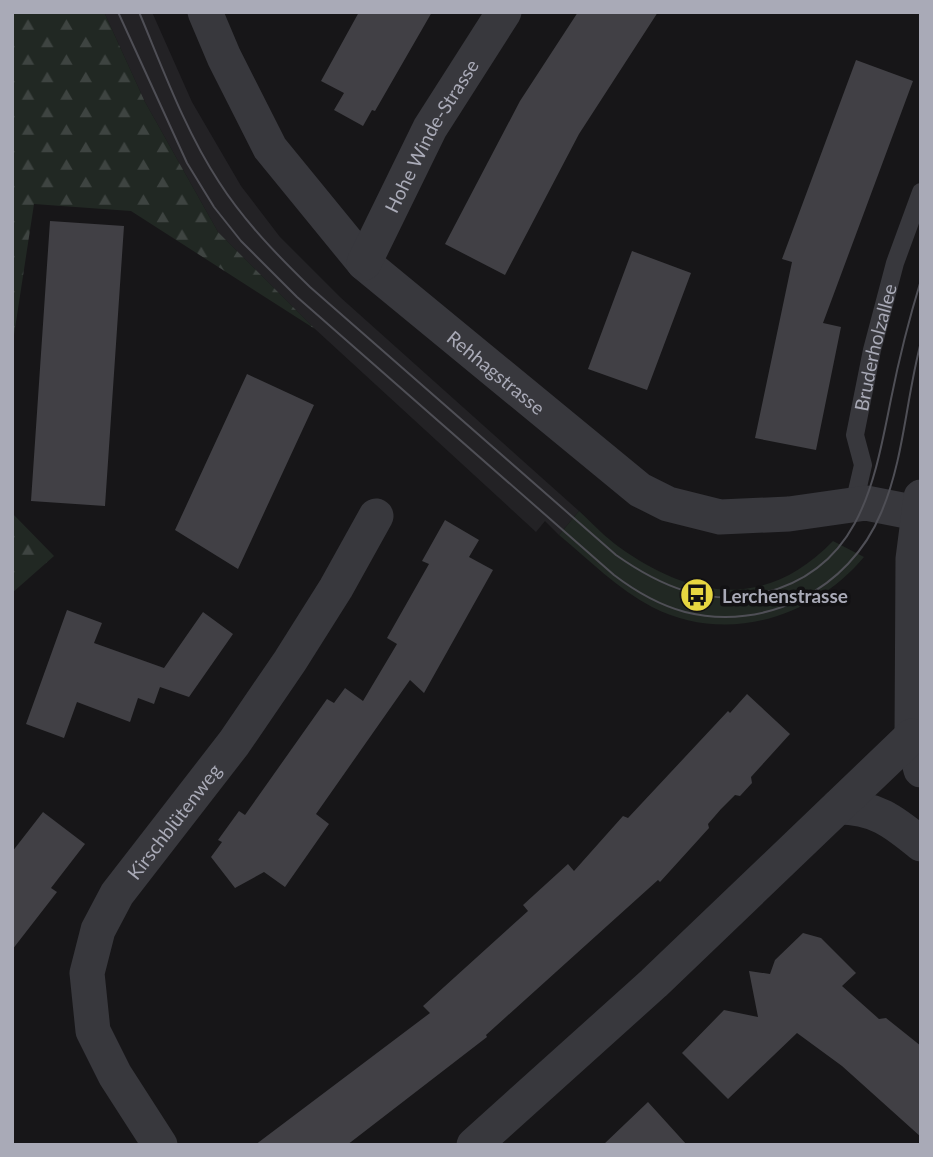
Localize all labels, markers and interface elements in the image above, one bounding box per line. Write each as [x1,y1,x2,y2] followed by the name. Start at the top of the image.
[379,54,483,216] street label: Hohe Winde-Strasse
[849,281,901,413] street label: Bruderholzallee
[443,325,550,419] street label: Rehhagstrasse
[678,576,716,614] bus stop icon: Lerchenstrasse
[722,584,848,607] place label: Lerchenstrasse
[122,759,225,883] street label: Kirschblütenweg

